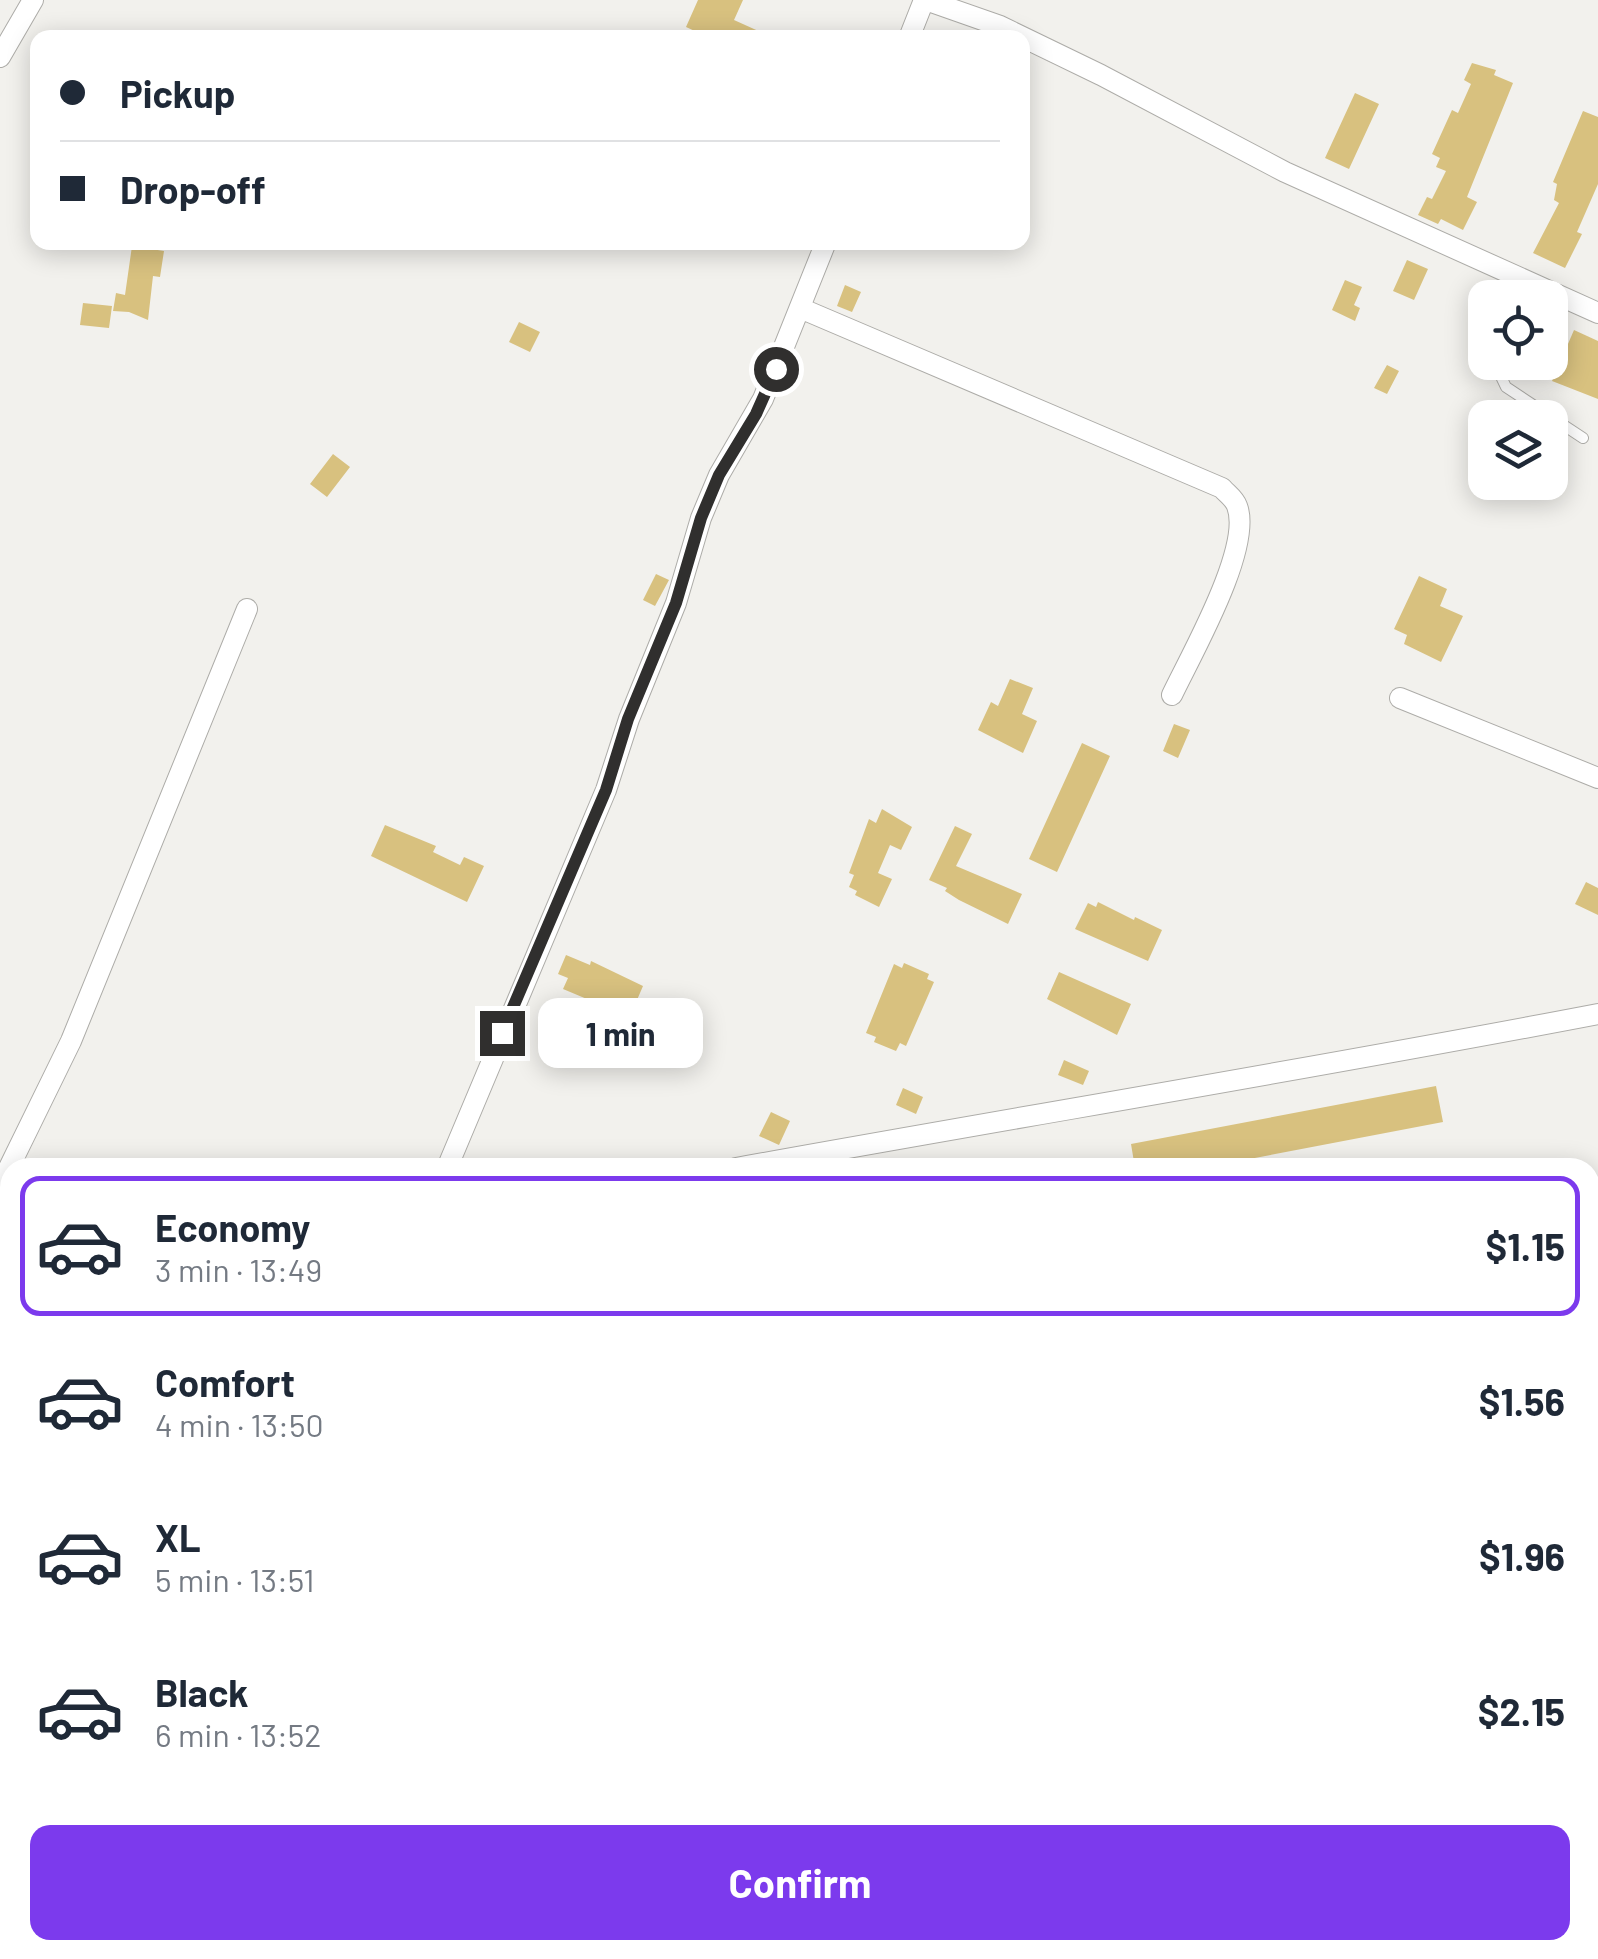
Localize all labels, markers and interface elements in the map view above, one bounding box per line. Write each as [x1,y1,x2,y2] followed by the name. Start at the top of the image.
[120,70,235,116] text: Pickup
[120,166,266,212] text: Drop-off
[1468,280,1568,500] map controls
[1468,280,1568,380] button: locate
[754,347,799,392] route start
[1468,400,1568,500] button: layers
[537,998,702,1068] callout: 1 min
[480,1011,525,1056] route end
[585,1014,656,1052] text: 1 min
[35,1201,125,1291] icon: car
[155,1204,310,1250] text: Economy
[1486,1223,1565,1269] text: $1.15
[155,1250,322,1288] text: 3 min · 13:49
[35,1356,125,1446] icon: car
[155,1359,295,1405] text: Comfort
[1479,1378,1565,1424] text: $1.56
[155,1405,323,1443] text: 4 min · 13:50
[35,1511,125,1601] icon: car
[155,1514,201,1560] text: XL
[1479,1533,1565,1579] text: $1.96
[155,1560,315,1598] text: 5 min · 13:51
[35,1666,125,1756] icon: car
[155,1669,249,1715] text: Black
[1478,1688,1565,1734] text: $2.15
[155,1715,321,1753] text: 6 min · 13:52
[30,1825,1570,1940] button: Confirm

